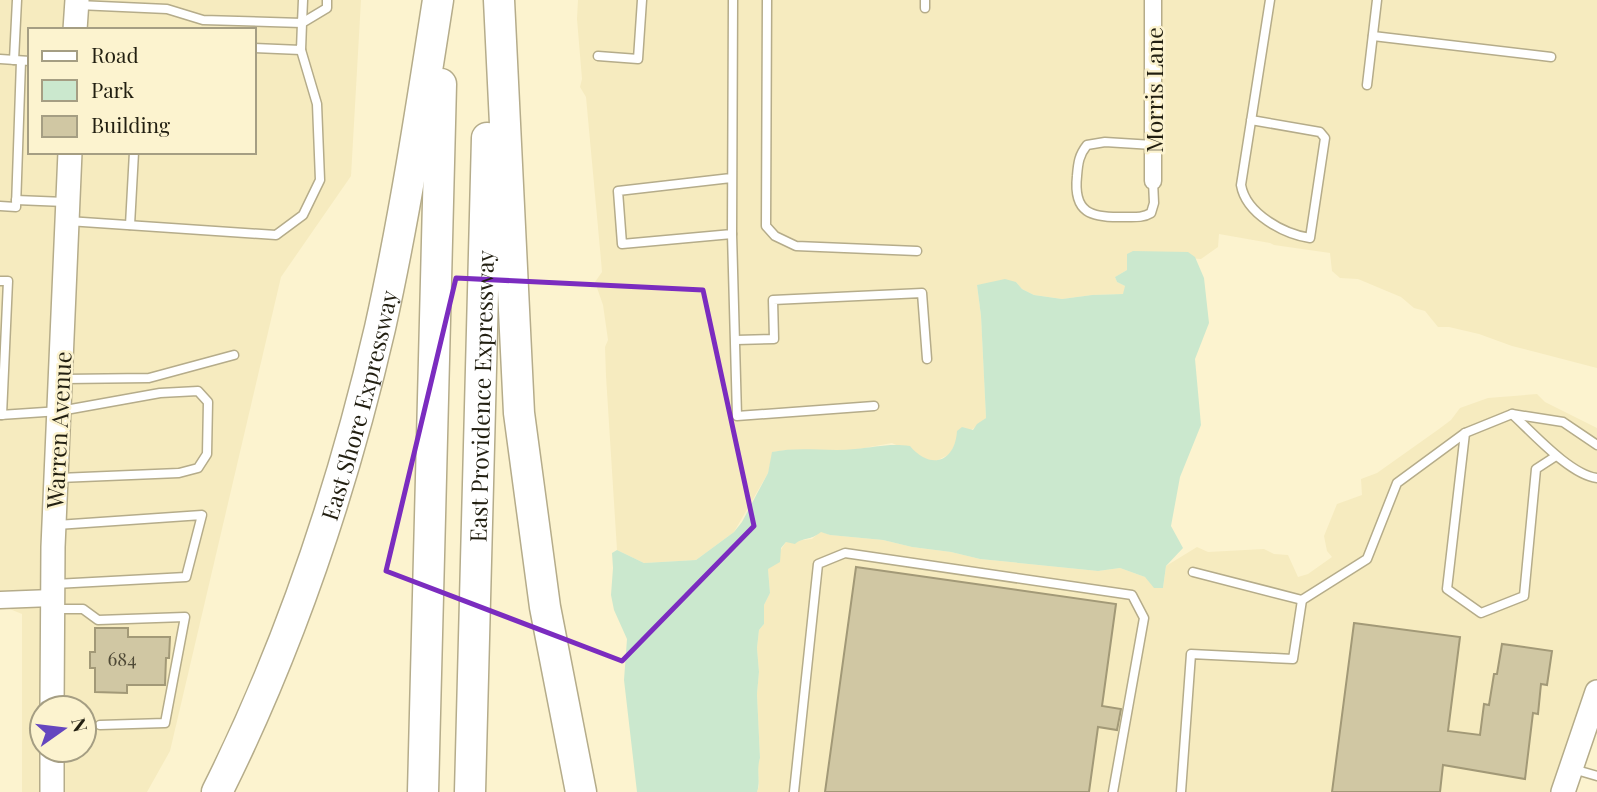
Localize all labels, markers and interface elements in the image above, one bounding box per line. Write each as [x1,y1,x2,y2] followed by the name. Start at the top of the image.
[1138,27,1169,153] street label: Morris Lane
[28,28,256,154] legend
[91,40,139,68] text: Road
[91,75,135,103] text: Park
[91,110,170,138] text: Building
[461,249,500,543] street label: East Providence Expressway
[313,287,403,524] street label: East Shore Expressway
[38,351,78,510] street label: Warren Avenue
[107,645,137,671] house number: 684
[28,694,98,764] north arrow
[66,715,95,735] text: N

